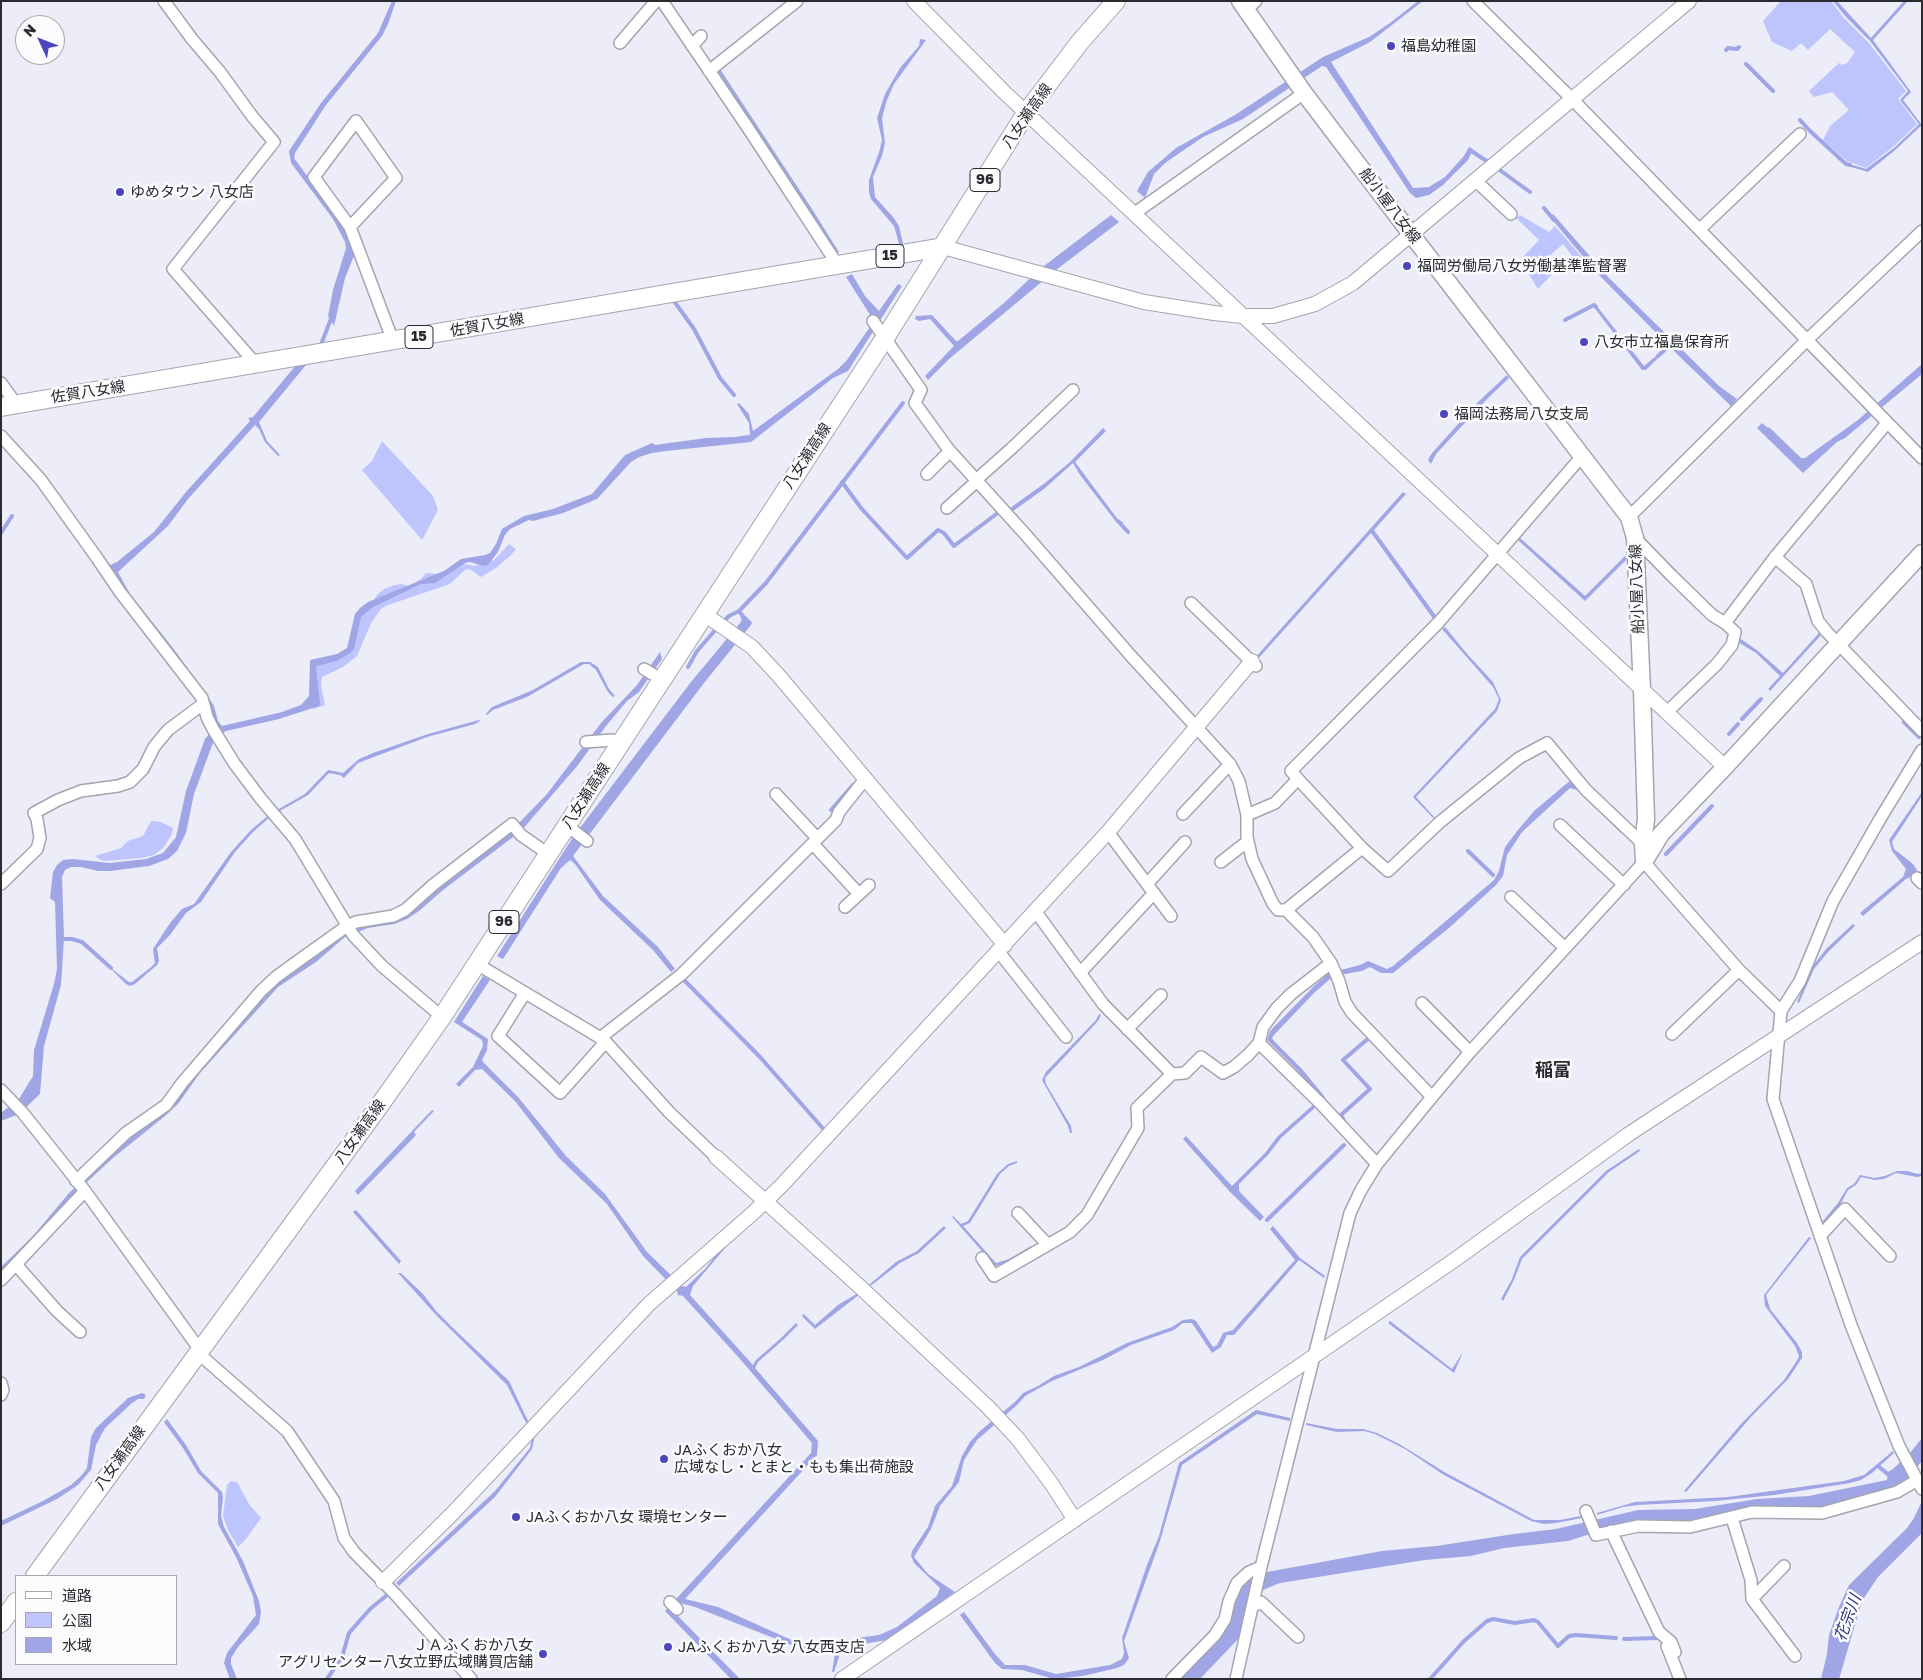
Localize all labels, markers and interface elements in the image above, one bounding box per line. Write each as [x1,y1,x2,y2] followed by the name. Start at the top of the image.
[15,15,65,65] north arrow
[20,20,39,40] text: N
[1401,37,1476,55] place label: 福島幼稚園
[1385,40,1397,52] marker: 福島幼稚園
[998,80,1056,152] street label: 八女瀬高線
[1356,165,1424,247] street label: 船小屋八女線
[970,168,1000,192] road number: 96
[130,183,254,201] place label: ゆめタウン 八女店
[114,186,126,198] marker: ゆめタウン 八女店
[876,245,904,268] road number: 15
[1417,257,1627,275] place label: 福岡労働局八女労働基準監督署
[1401,260,1413,272] marker: 福岡労働局八女労働基準監督署
[449,310,525,340] street label: 佐賀八女線
[405,326,433,348] road number: 15
[1594,333,1729,351] place label: 八女市立福島保育所
[1578,336,1590,348] marker: 八女市立福島保育所
[50,377,126,407] street label: 佐賀八女線
[1454,405,1589,423] place label: 福岡法務局八女支局
[1438,408,1450,420] marker: 福岡法務局八女支局
[779,420,835,492] street label: 八女瀬高線
[1626,544,1648,634] street label: 船小屋八女線
[558,760,614,832] street label: 八女瀬高線
[489,910,519,934] road number: 96
[1535,1059,1571,1081] district label: 稲富
[331,1096,389,1168] street label: 八女瀬高線
[91,1422,149,1494] street label: 八女瀬高線
[674,1441,914,1476] place label: JAふくおか八女 広域なし・とまと・もも集出荷施設
[658,1453,670,1465] marker: JAふくおか八女 広域なし・とまと・もも集出荷施設
[526,1508,728,1526] place label: JAふくおか八女 環境センター
[510,1511,522,1523] marker: JAふくおか八女 環境センター
[15,1575,178,1665] legend
[62,1586,92,1604] text: 道路
[1831,1592,1865,1644] water label: 花宗川
[62,1611,92,1629] text: 公園
[62,1636,92,1654] text: 水域
[278,1636,533,1671] place label: ＪＡふくおか八女 アグリセンター八女立野広域購買店舗
[678,1638,865,1656] place label: JAふくおか八女 八女西支店
[662,1641,674,1653] marker: JAふくおか八女 八女西支店
[537,1648,549,1660] marker: ＪＡふくおか八女 アグリセンター八女立野広域購買店舗

